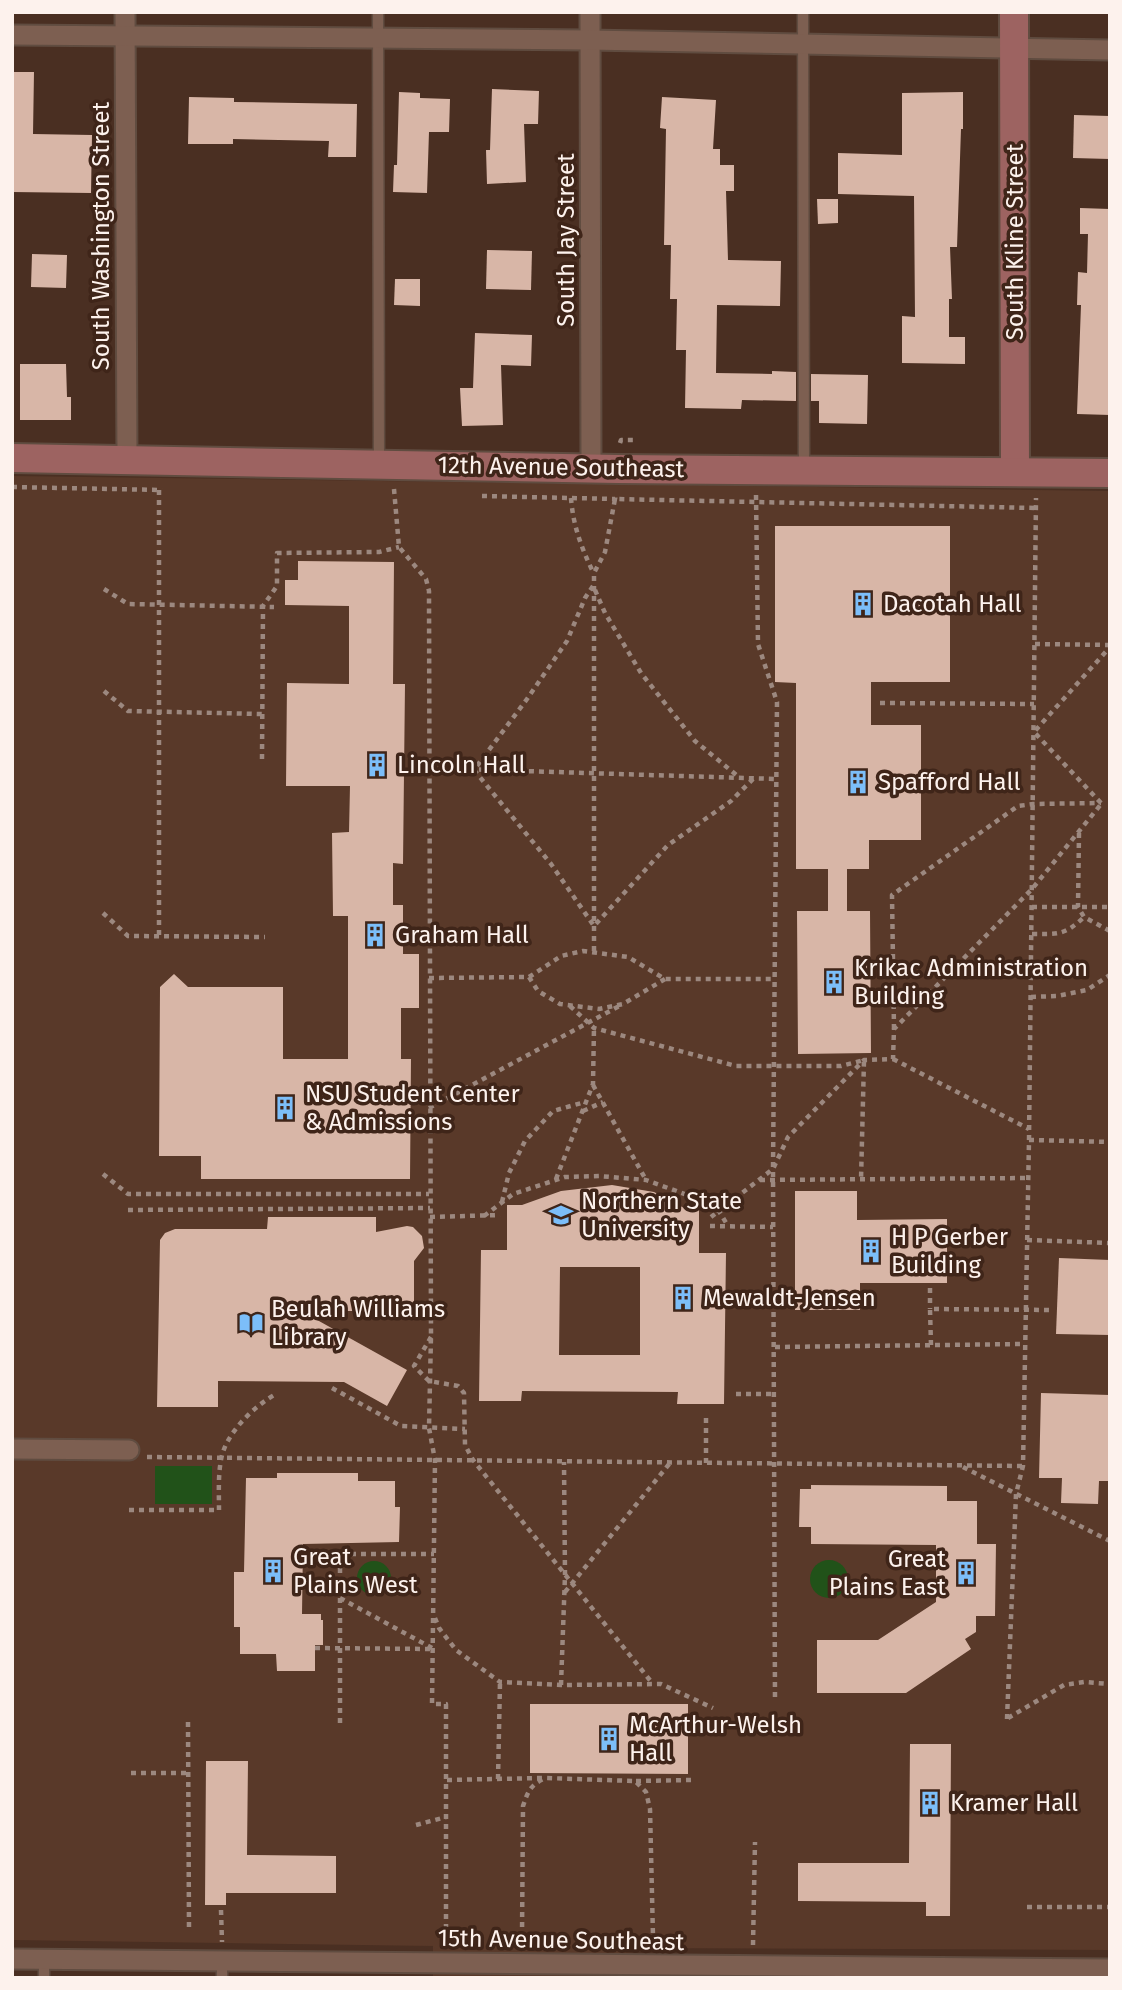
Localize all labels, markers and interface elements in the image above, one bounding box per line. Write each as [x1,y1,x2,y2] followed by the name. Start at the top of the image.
[87,101,115,370] street label: South Washington Street
[1001,143,1029,340] street label: South Kline Street
[552,153,580,327] street label: South Jay Street
[437,451,685,483] street label: 12th Avenue Southeast
[849,590,877,618] building icon: Dacotah Hall
[883,590,1021,618] place label: Dacotah Hall
[363,751,391,779] building icon: Lincoln Hall
[397,751,525,779] place label: Lincoln Hall
[844,768,872,796] building icon: Spafford Hall
[878,768,1020,796] place label: Spafford Hall
[361,921,389,949] building icon: Graham Hall
[395,921,529,949] place label: Graham Hall
[854,954,1088,1010] place label: Krikac Administration Building
[820,968,848,996] building icon: Krikac Administration Building
[305,1080,520,1136] place label: NSU Student Center & Admissions
[271,1094,299,1122] building icon: NSU Student Center & Admissions
[581,1187,742,1243] place label: Northern State University
[547,1201,575,1229] school or university icon: Northern State University
[891,1223,1009,1279] place label: H P Gerber Building
[857,1237,885,1265] building icon: H P Gerber Building
[669,1284,697,1312] building icon: Mewaldt-Jensen
[703,1284,876,1312] place label: Mewaldt-Jensen
[271,1295,445,1351] place label: Beulah Williams Library
[237,1309,265,1337] library icon: Beulah Williams Library
[293,1543,418,1599] place label: Great Plains West
[829,1545,946,1601] place label: Great Plains East
[259,1557,287,1585] building icon: Great Plains West
[952,1559,980,1587] building icon: Great Plains East
[629,1711,802,1767] place label: McArthur-Welsh Hall
[595,1725,623,1753] building icon: McArthur-Welsh Hall
[916,1789,944,1817] building icon: Kramer Hall
[950,1789,1078,1817] place label: Kramer Hall
[437,1924,685,1956] street label: 15th Avenue Southeast

